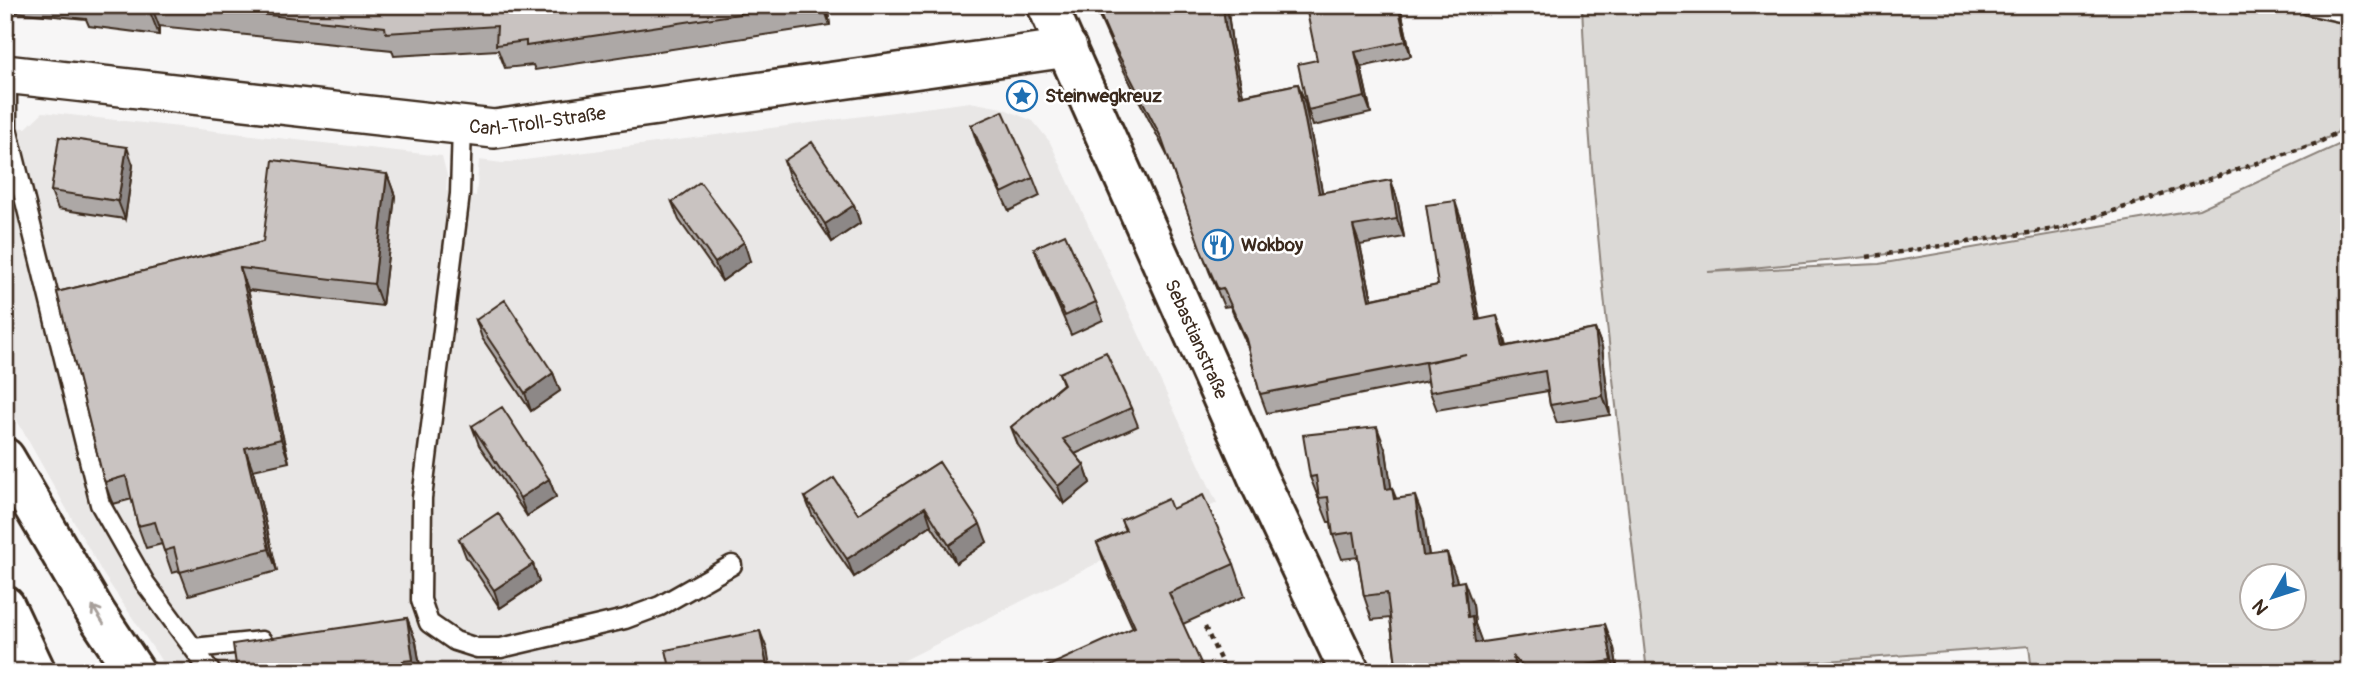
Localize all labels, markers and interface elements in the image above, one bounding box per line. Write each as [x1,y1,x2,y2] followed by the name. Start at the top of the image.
[1005,79,1039,113] place icon: Steinwegkreuz
[1045,84,1162,108] place label: Steinwegkreuz
[468,101,608,141] street label: Carl-Troll-Straße
[1201,228,1235,262] restaurant icon: Wokboy
[1241,233,1304,257] place label: Wokboy
[1159,276,1234,403] street label: Sebastianstraße
[2238,562,2308,632] north arrow
[2247,594,2274,620] text: N
[90,606,105,625] one-way arrow

